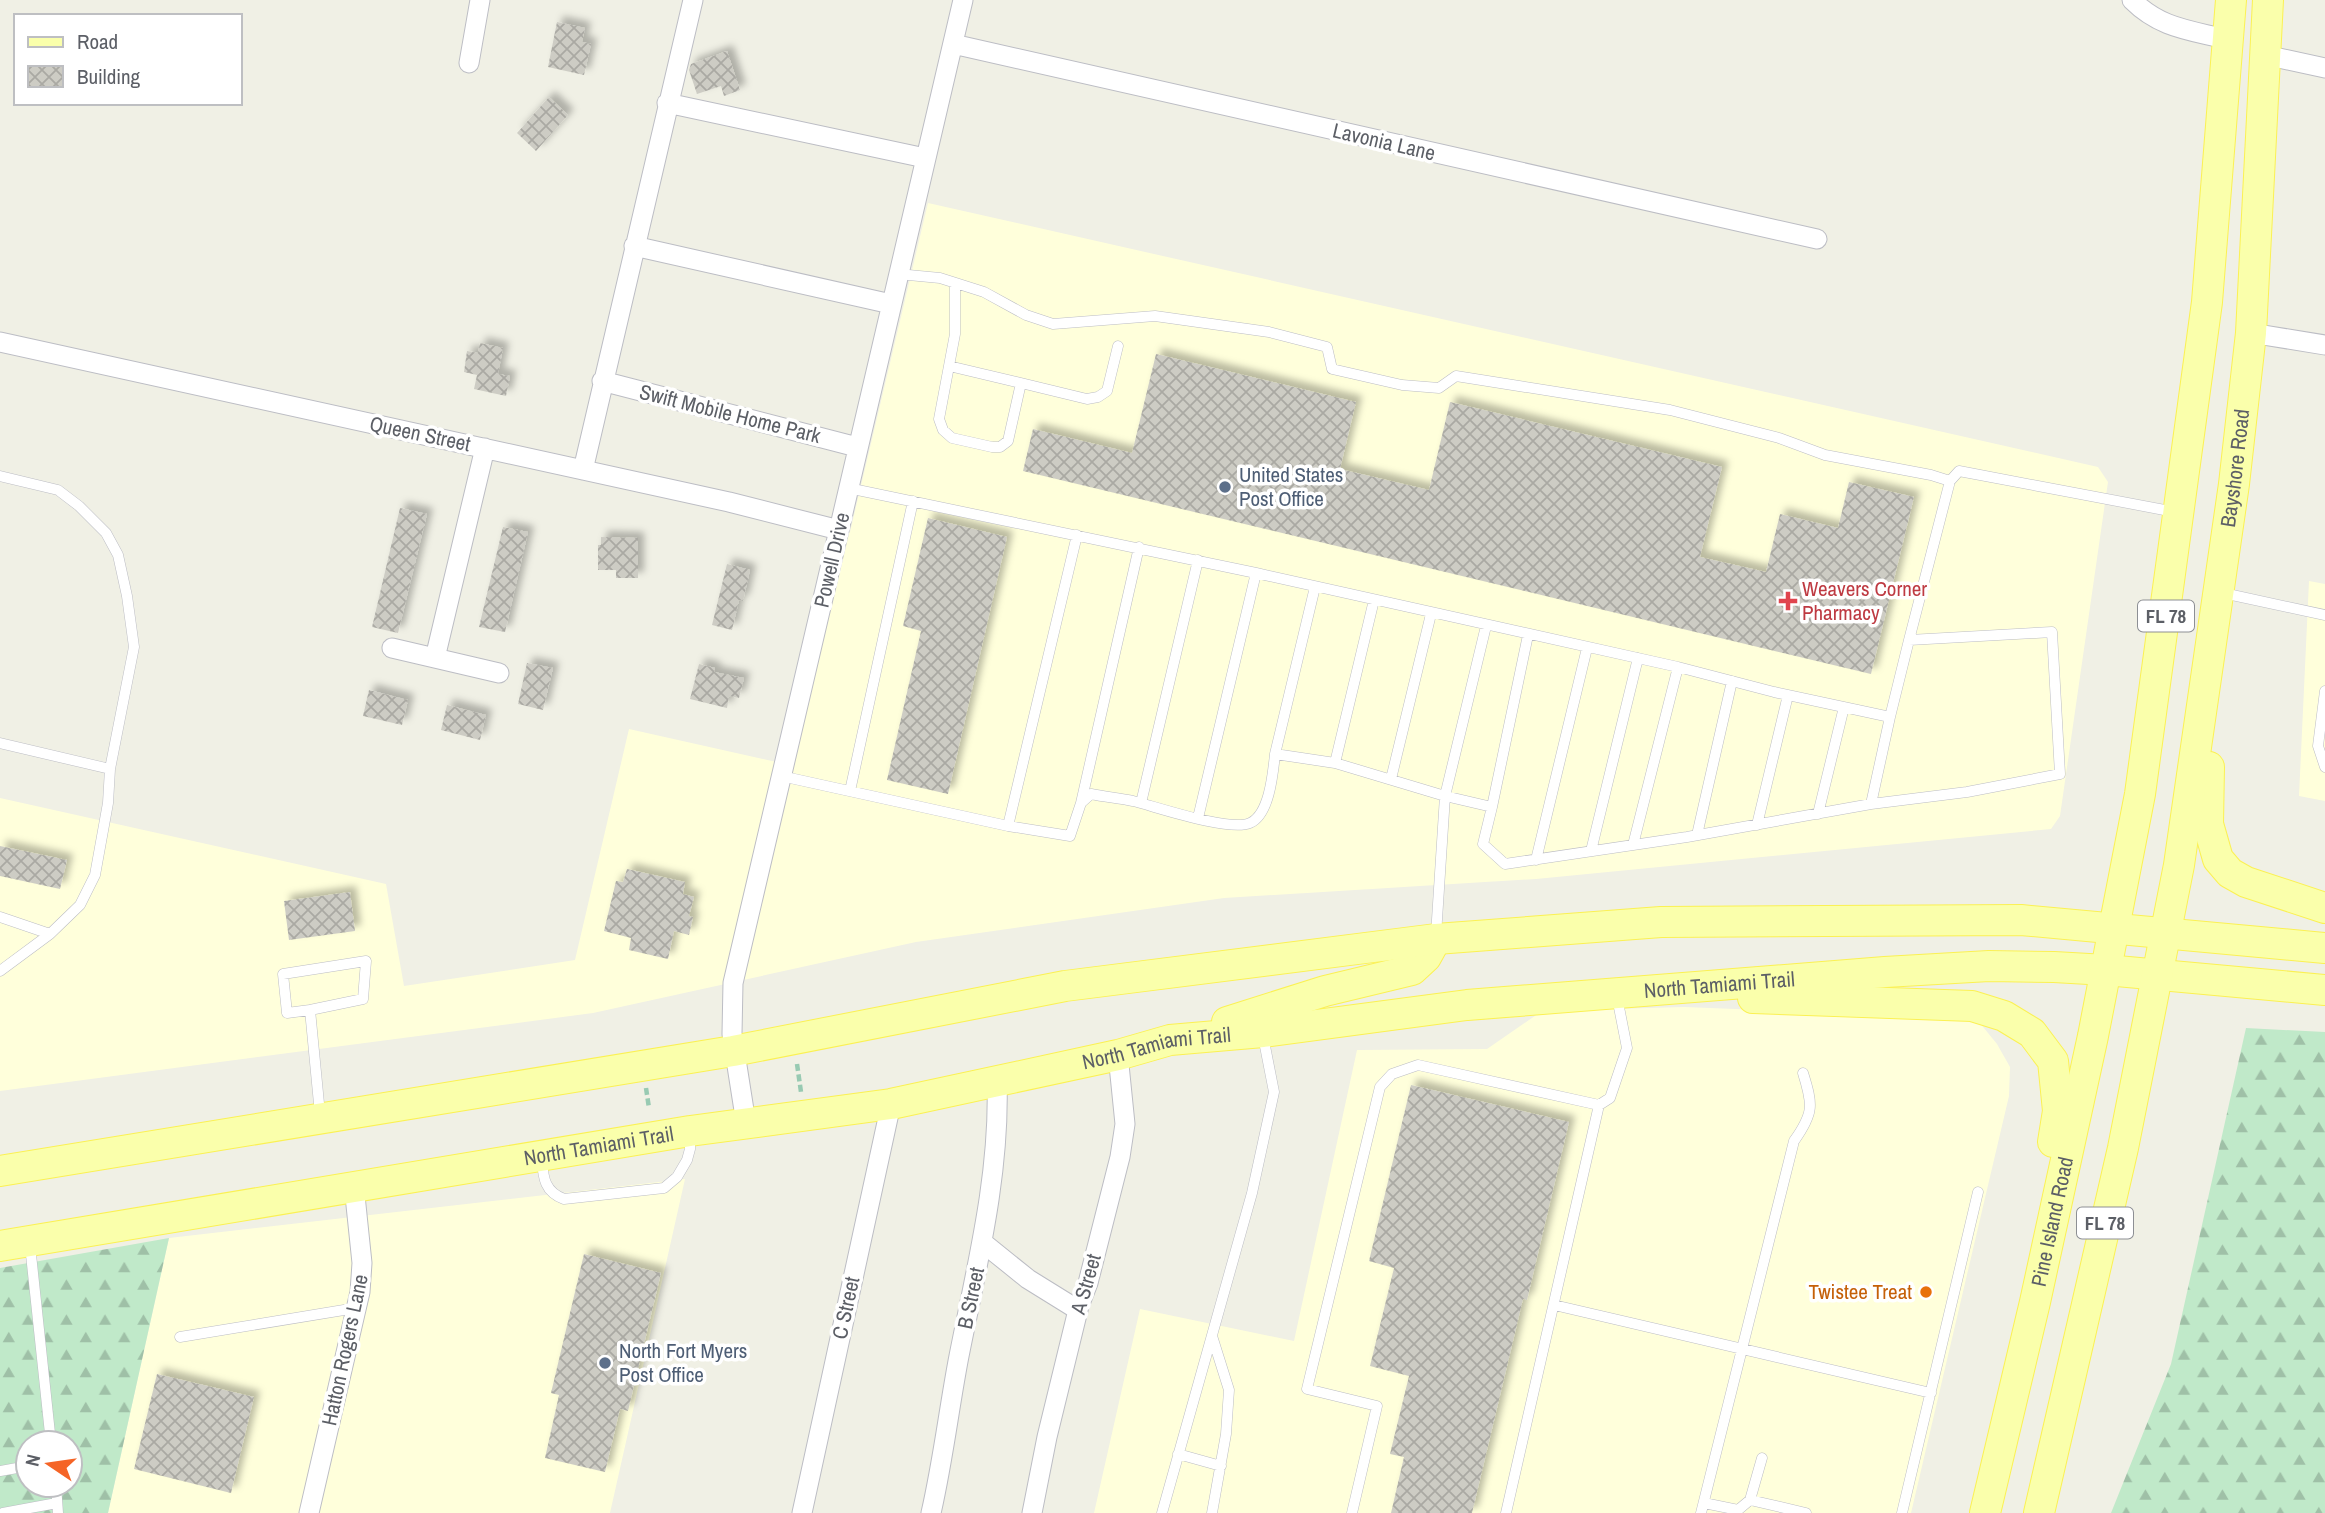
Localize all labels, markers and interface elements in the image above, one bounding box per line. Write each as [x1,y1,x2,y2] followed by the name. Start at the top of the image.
[14,14,242,105] legend
[77,27,118,56] text: Road
[77,62,141,91] text: Building
[1330,116,1438,167] street label: Lavonia Lane
[637,377,824,450] street label: Swift Mobile Home Park
[2213,407,2256,529] street label: Bayshore Road
[367,409,473,458] street label: Queen Street
[1239,460,1343,513] place label: United States Post Office
[1217,479,1233,495] marker: United States Post Office
[807,510,857,610] street label: Powell Drive
[1802,574,1927,627] place label: Weavers Corner Pharmacy
[1780,593,1796,609] marker: Weavers Corner Pharmacy
[2138,600,2194,632] road number: FL 78
[1643,964,1796,1005] street label: North Tamiami Trail
[1079,1020,1232,1076] street label: North Tamiami Trail
[522,1119,676,1172] street label: North Tamiami Trail
[2024,1154,2080,1289] street label: Pine Island Road
[2077,1208,2133,1238] road number: FL 78
[1063,1250,1108,1318] street label: A Street
[950,1264,991,1331] street label: B Street
[314,1272,375,1428] street label: Hatton Rogers Lane
[825,1274,866,1342] street label: C Street
[1809,1277,1912,1306] place label: Twistee Treat
[1918,1284,1934,1300] marker: Twistee Treat
[619,1336,747,1389] place label: North Fort Myers Post Office
[597,1355,613,1371] marker: North Fort Myers Post Office
[14,1429,84,1499] north arrow
[19,1452,46,1469] text: N

